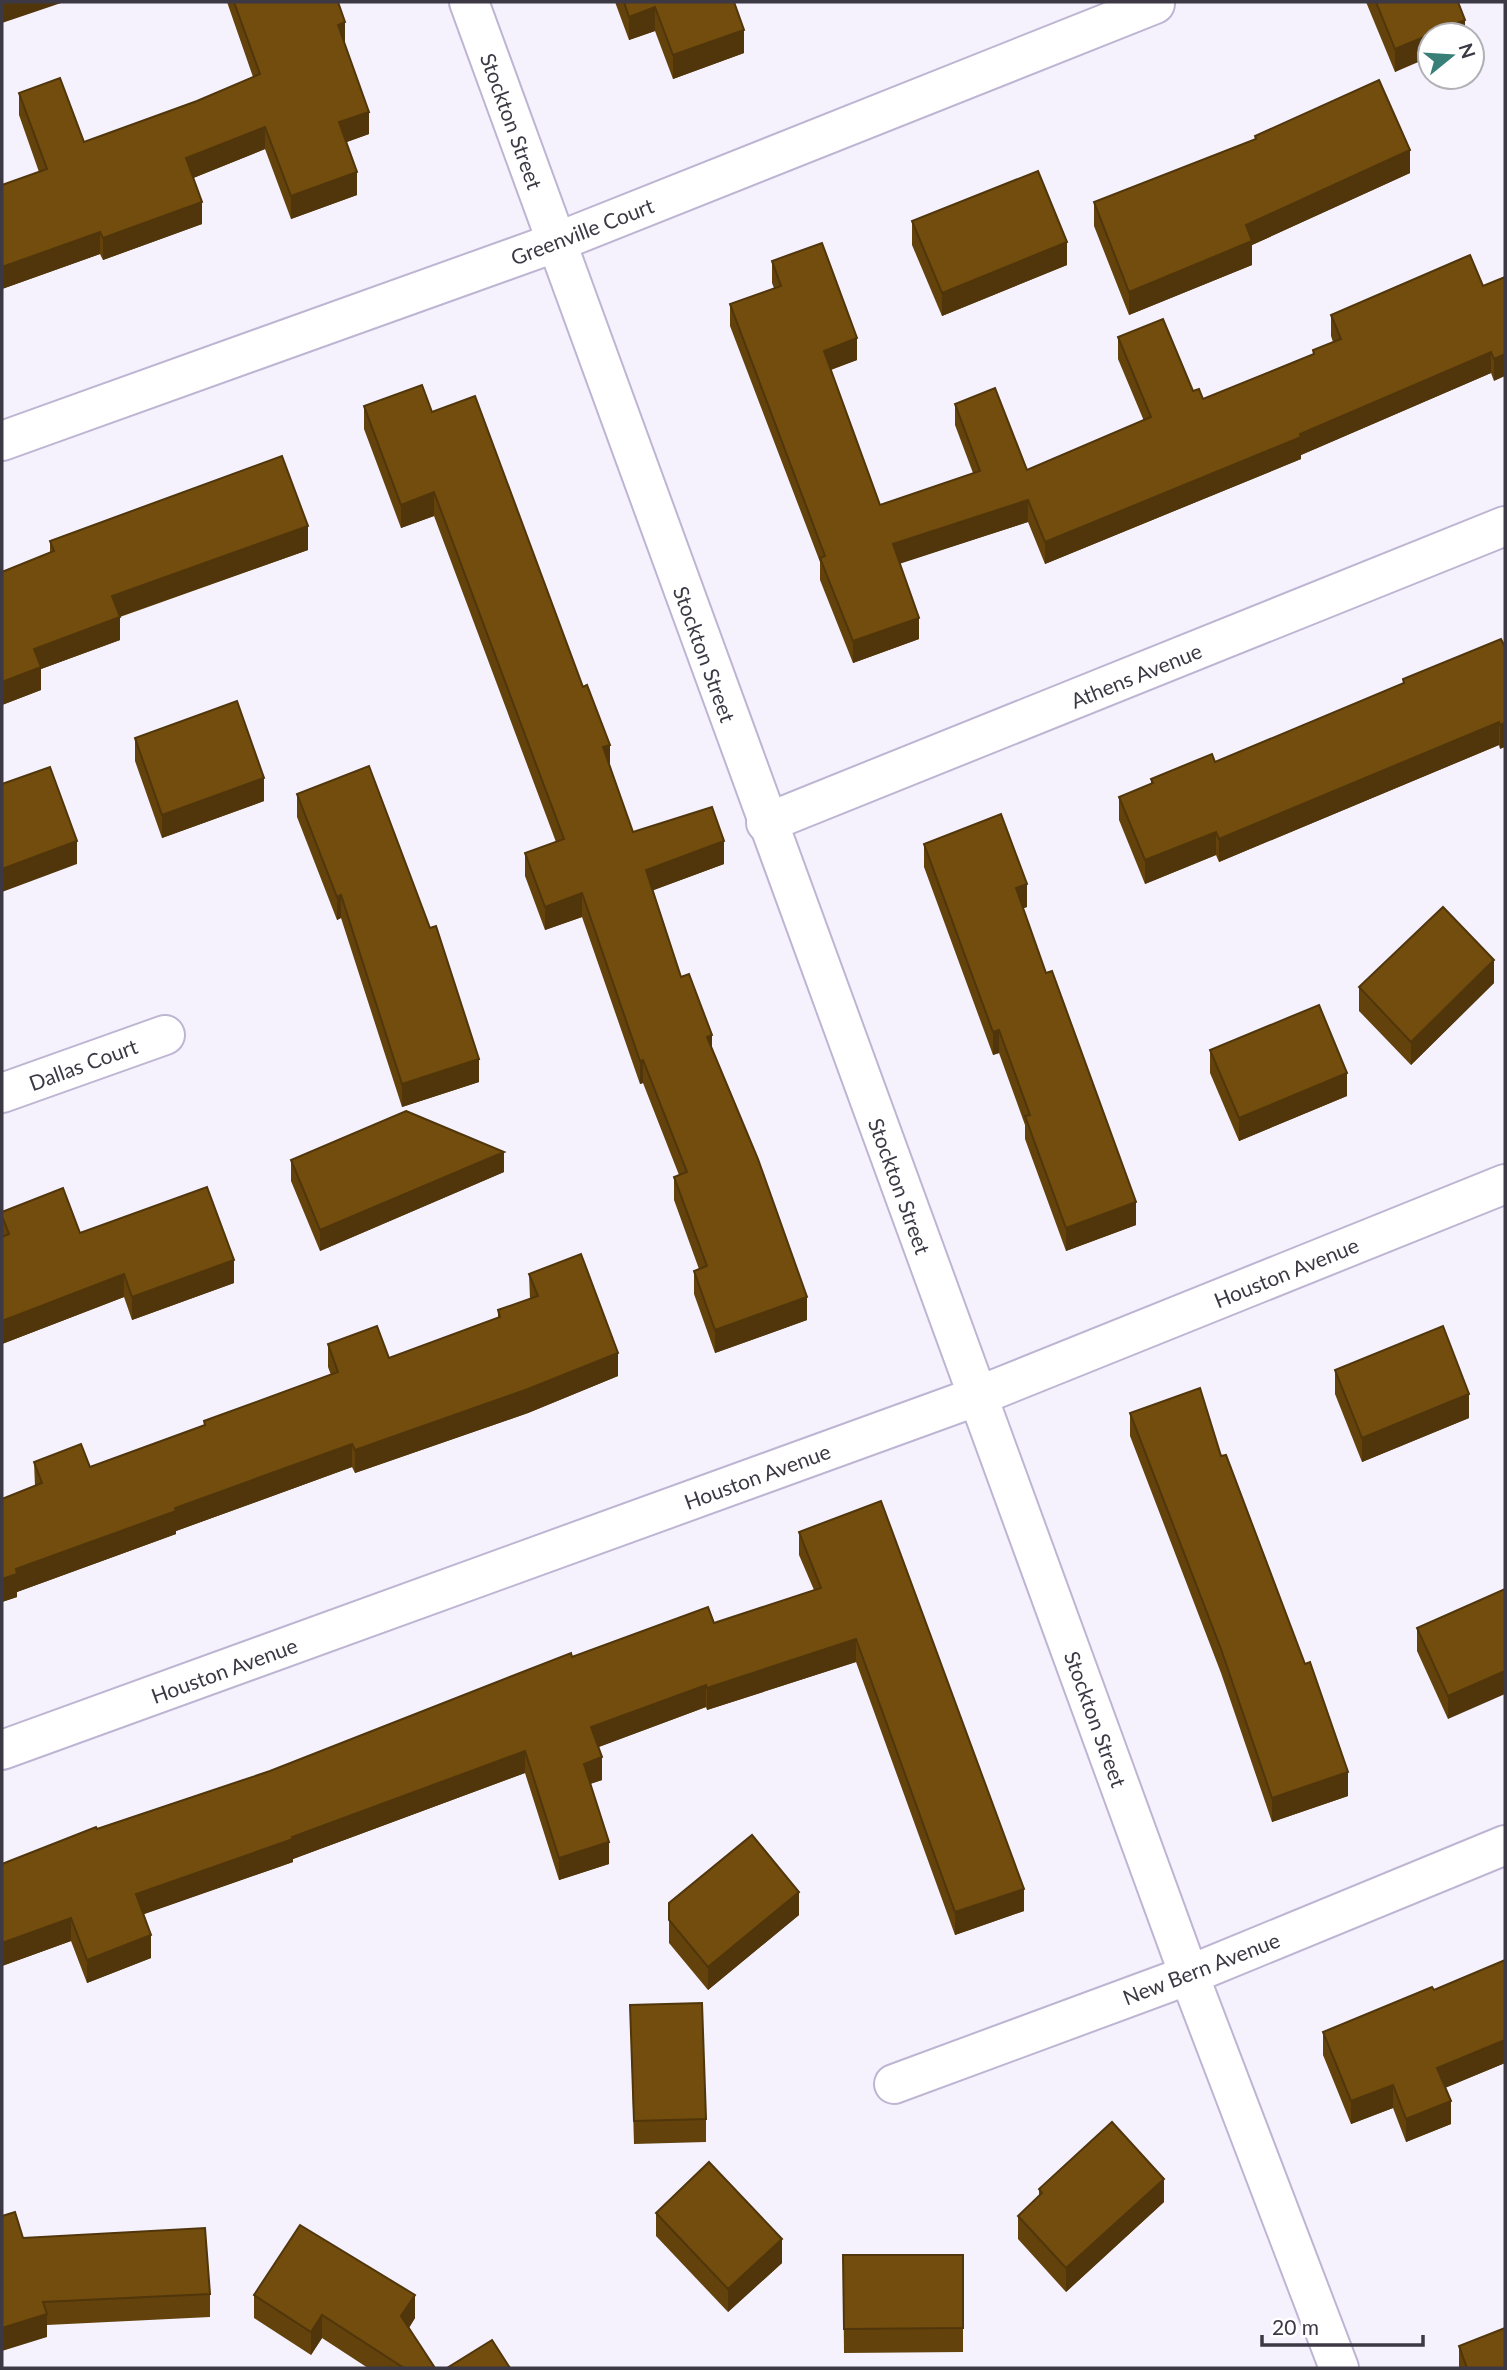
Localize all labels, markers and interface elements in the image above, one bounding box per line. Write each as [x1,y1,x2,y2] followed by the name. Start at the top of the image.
[1416,21,1486,91] north arrow
[1454,40,1481,61] text: N
[476,50,548,193] street label: Stockton Street
[507,192,657,270] street label: Greenville Court
[669,583,741,726] street label: Stockton Street
[1067,637,1205,713] street label: Athens Avenue
[25,1033,141,1095] street label: Dallas Court
[864,1115,936,1258] street label: Stockton Street
[1210,1232,1362,1312] street label: Houston Avenue
[681,1438,833,1514] street label: Houston Avenue
[148,1632,300,1708] street label: Houston Avenue
[1060,1648,1132,1791] street label: Stockton Street
[1119,1927,1283,2009] street label: New Bern Avenue
[1262,2304,1423,2348] scale bar
[1272,2314,1319,2339] text: 20 m

